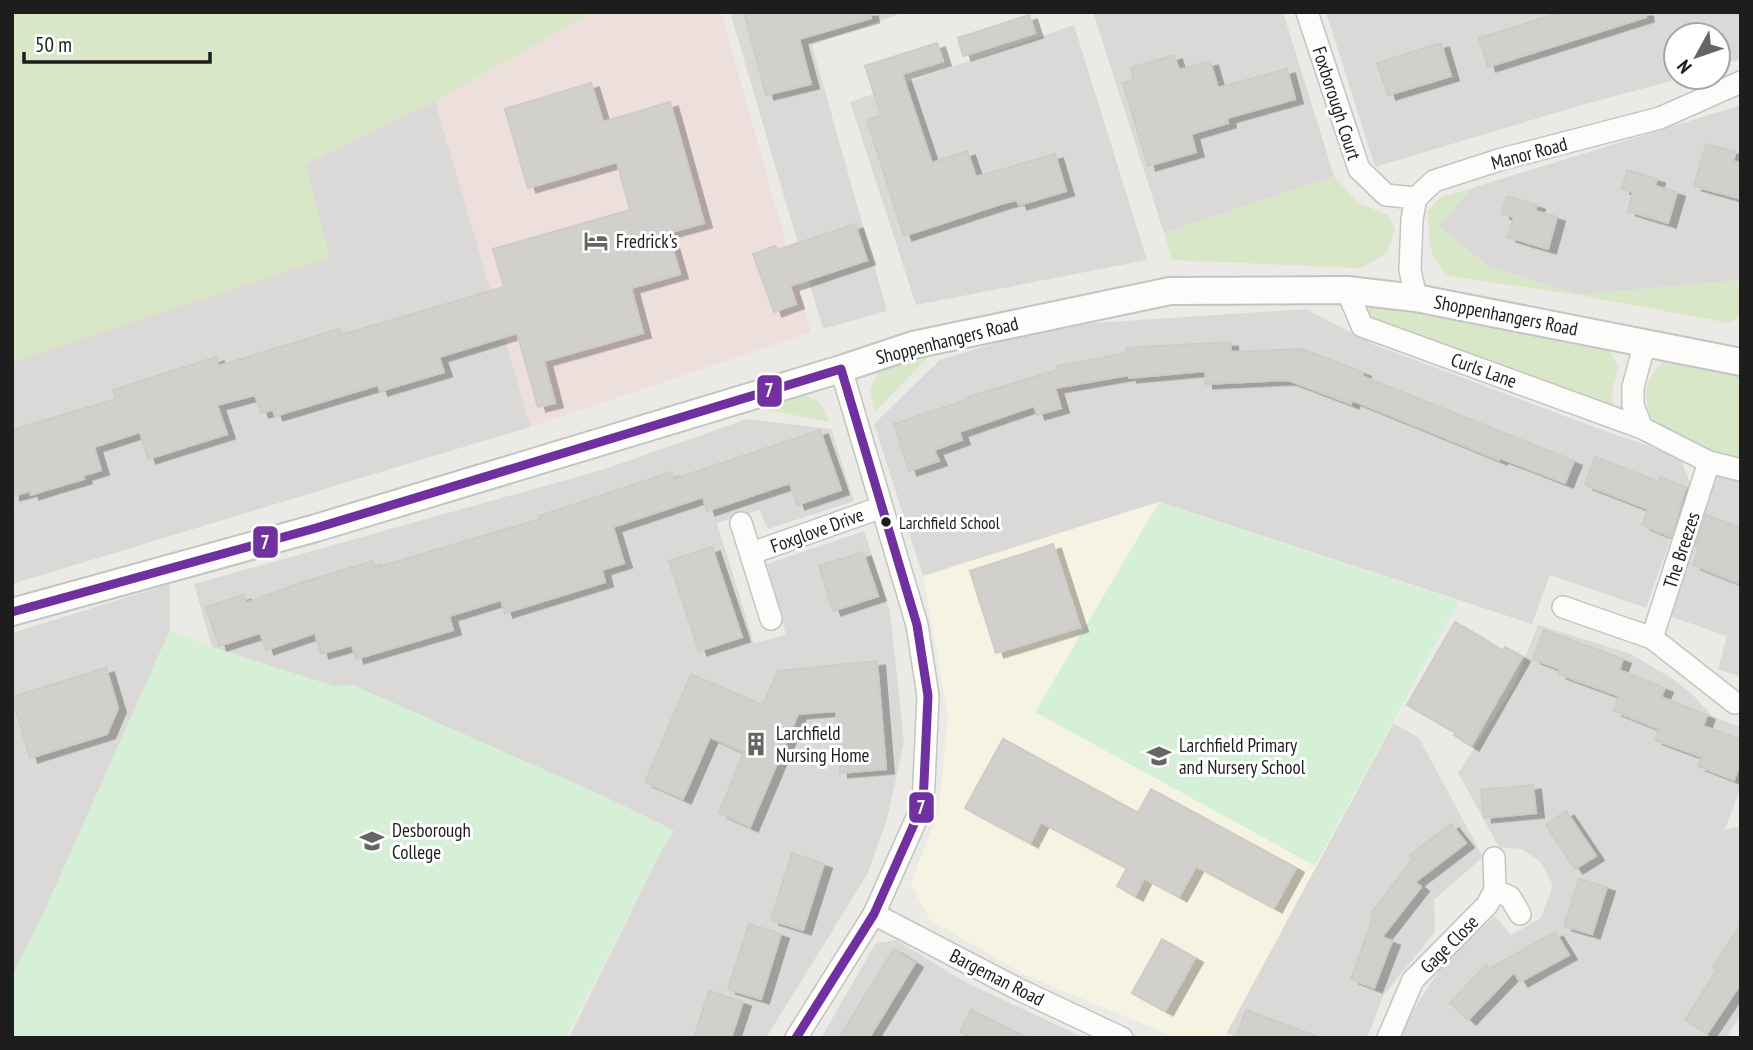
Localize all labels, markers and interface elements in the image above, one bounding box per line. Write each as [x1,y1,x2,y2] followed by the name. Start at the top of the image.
[24,21,210,65] scale bar
[1662,21,1732,91] north arrow
[35,31,72,58] text: 50 m
[1307,43,1367,163] street label: Foxborough Court
[1671,55,1696,79] text: N
[1488,131,1570,175] street label: Manor Road
[582,227,610,255] hotel icon: Fredrick's
[616,229,677,253] place label: Fredrick's
[1432,289,1580,341] street label: Shoppenhangers Road
[873,311,1021,369] street label: Shoppenhangers Road
[1448,347,1520,393] street label: Curls Lane
[756,374,783,408] line badge: 7
[764,378,774,402] text: 7
[767,502,867,558] street label: Foxglove Drive
[1657,509,1705,591] street label: The Breezes
[899,512,1000,534] place label: Larchfield School
[879,515,893,529] marker: Larchfield School
[252,525,279,559] line badge: 7
[260,530,270,554] text: 7
[776,721,870,767] place label: Larchfield Nursing Home
[742,730,770,758] building icon: Larchfield Nursing Home
[1179,733,1306,779] place label: Larchfield Primary and Nursery School
[1145,742,1173,770] school or university icon: Larchfield Primary and Nursery School
[908,791,935,824] line badge: 7
[916,795,926,819] text: 7
[392,818,471,864] place label: Desborough College
[358,827,386,855] school or university icon: Desborough College
[1415,910,1483,978] street label: Gage Close
[946,943,1048,1011] street label: Bargeman Road

